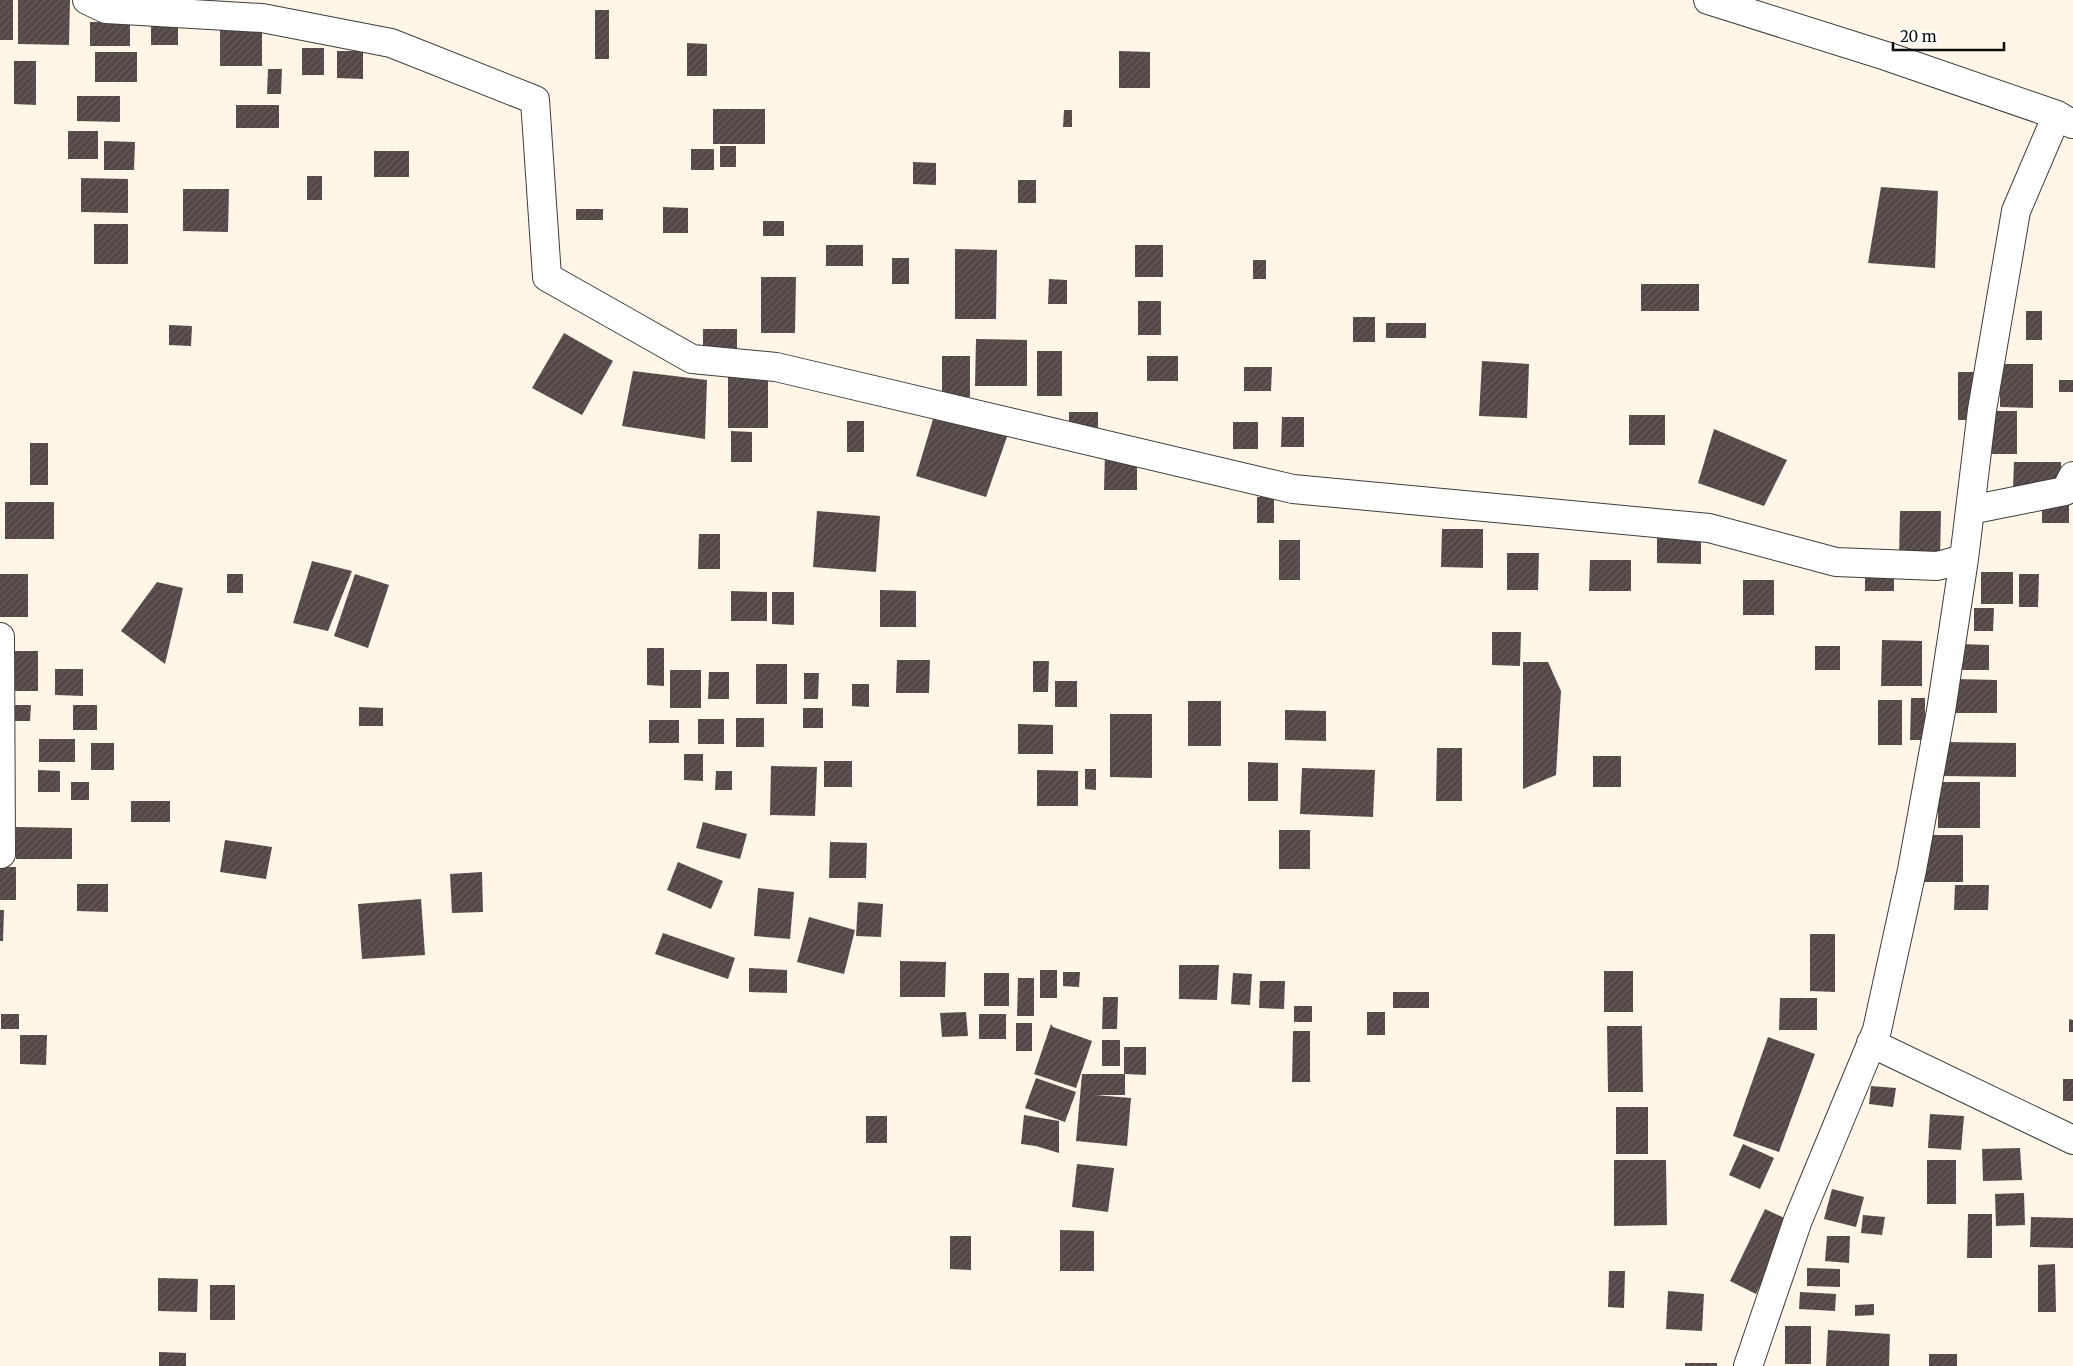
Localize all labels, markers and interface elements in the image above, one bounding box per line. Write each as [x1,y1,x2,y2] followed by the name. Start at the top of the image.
[1893,20,2004,52] scale bar
[1900,27,1937,46] text: 20 m

